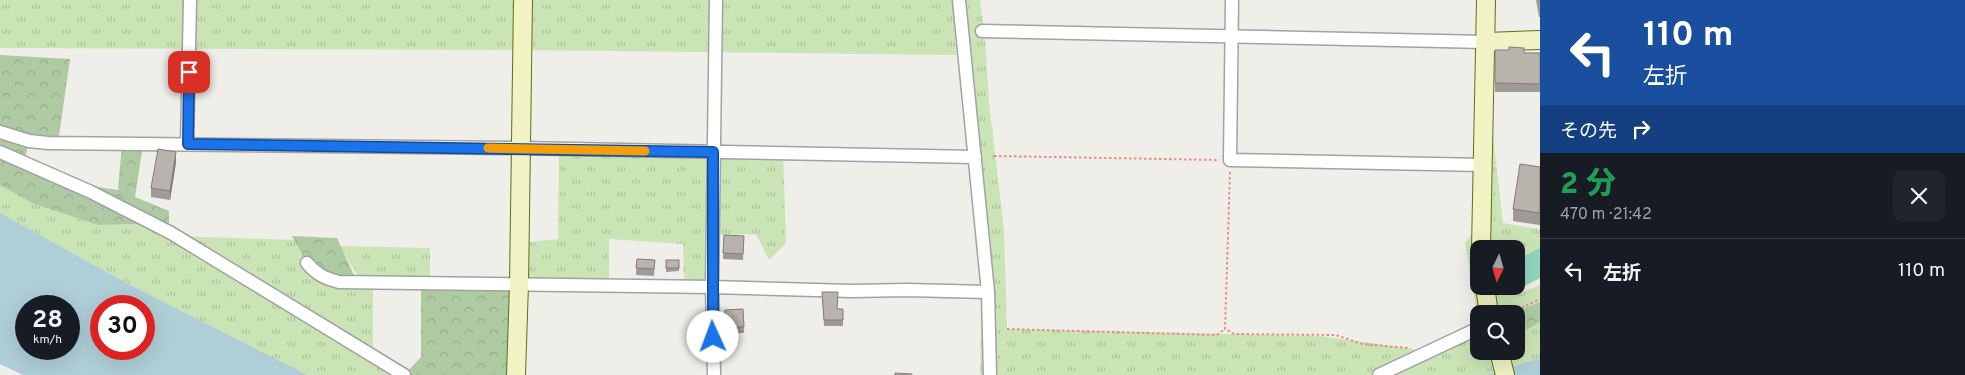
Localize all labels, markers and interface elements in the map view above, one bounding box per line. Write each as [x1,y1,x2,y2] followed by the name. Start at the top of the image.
[1643,14,1733,58] text: 110 m
[1560,20,1625,85] icon: left
[168,51,210,93] pin
[175,58,203,86] icon: arrive
[1643,64,1687,91] text: 左折
[1627,115,1655,143] icon: right
[1560,120,1617,144] text: その先
[1560,167,1616,204] text: 2 分
[1893,170,1945,222] button: close
[1560,205,1652,225] text: 470 m · 21:42
[1470,240,1525,295] north arrow
[1470,240,1525,360] map controls
[1560,257,1588,285] icon: left
[1898,259,1945,283] text: 110 m
[1603,262,1641,286] text: 左折
[90,295,155,360] speed limit sign: 30
[32,305,63,337] text: 28
[1470,305,1525,360] button: search
[686,310,738,362] position arrow
[33,332,62,348] text: km/h

